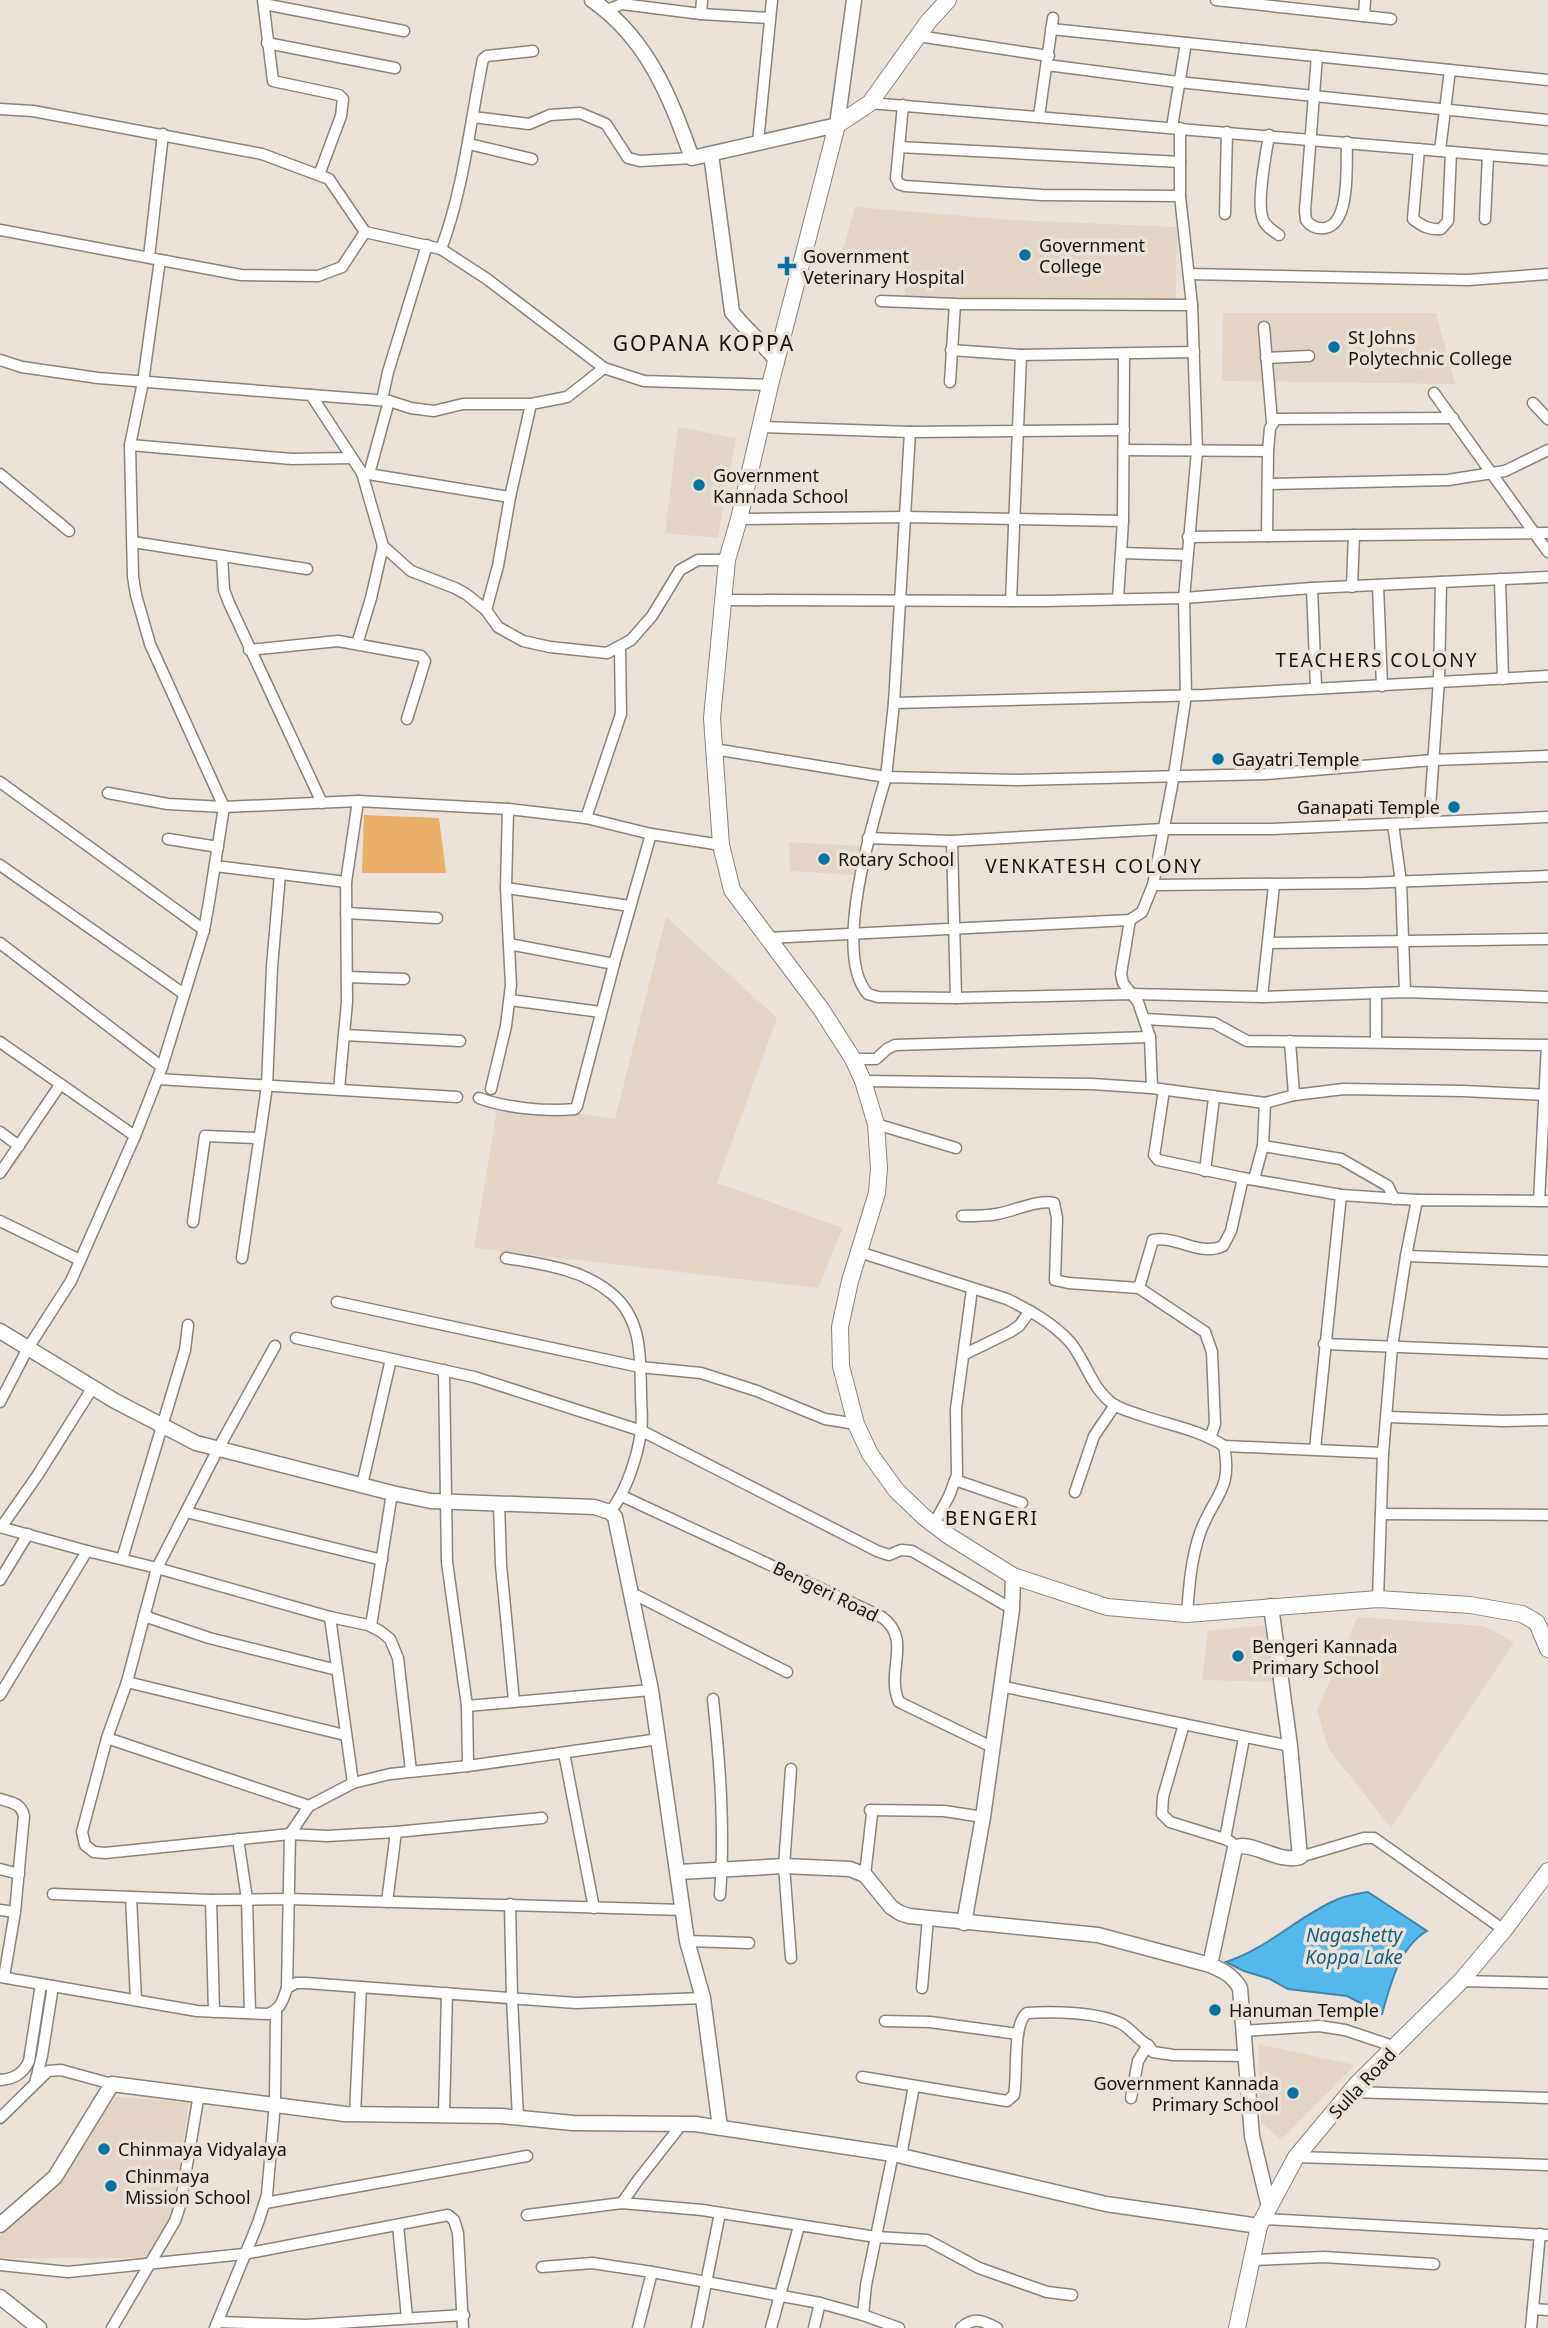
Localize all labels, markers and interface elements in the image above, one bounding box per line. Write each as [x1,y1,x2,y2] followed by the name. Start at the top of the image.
[1039,233,1146,278] place label: Government College
[803,244,965,289] place label: Government Veterinary Hospital
[1017,247,1033,263] marker: Government College
[777,256,797,276] marker: Government Veterinary Hospital
[1348,325,1512,370] place label: St Johns Polytechnic College
[613,329,795,357] district label: GOPANA KOPPA
[1326,339,1342,355] marker: St Johns Polytechnic College
[713,463,849,508] place label: Government Kannada School
[691,477,707,493] marker: Government Kannada School
[1276,647,1478,673] district label: TEACHERS COLONY
[1232,747,1359,771] place label: Gayatri Temple
[1210,751,1226,767] marker: Gayatri Temple
[1297,795,1440,819] place label: Ganapati Temple
[1446,799,1462,815] marker: Ganapati Temple
[838,847,954,871] place label: Rotary School
[816,851,832,867] marker: Rotary School
[985,853,1203,879] district label: VENKATESH COLONY
[945,1505,1039,1531] district label: BENGERI
[769,1555,883,1627] street label: Bengeri Road
[1252,1634,1398,1679] place label: Bengeri Kannada Primary School
[1230,1648,1246,1664] marker: Bengeri Kannada Primary School
[1305,1922,1403,1970] water label: Nagashetty Koppa Lake
[1229,1998,1379,2022] place label: Hanuman Temple
[1207,2002,1223,2018] marker: Hanuman Temple
[1323,2043,1401,2123] street label: Sulla Road
[1093,2071,1279,2116] place label: Government Kannada Primary School
[1285,2085,1301,2101] marker: Government Kannada Primary School
[118,2137,287,2161] place label: Chinmaya Vidyalaya
[96,2141,112,2157] marker: Chinmaya Vidyalaya
[125,2164,251,2209] place label: Chinmaya Mission School
[103,2178,119,2194] marker: Chinmaya Mission School

